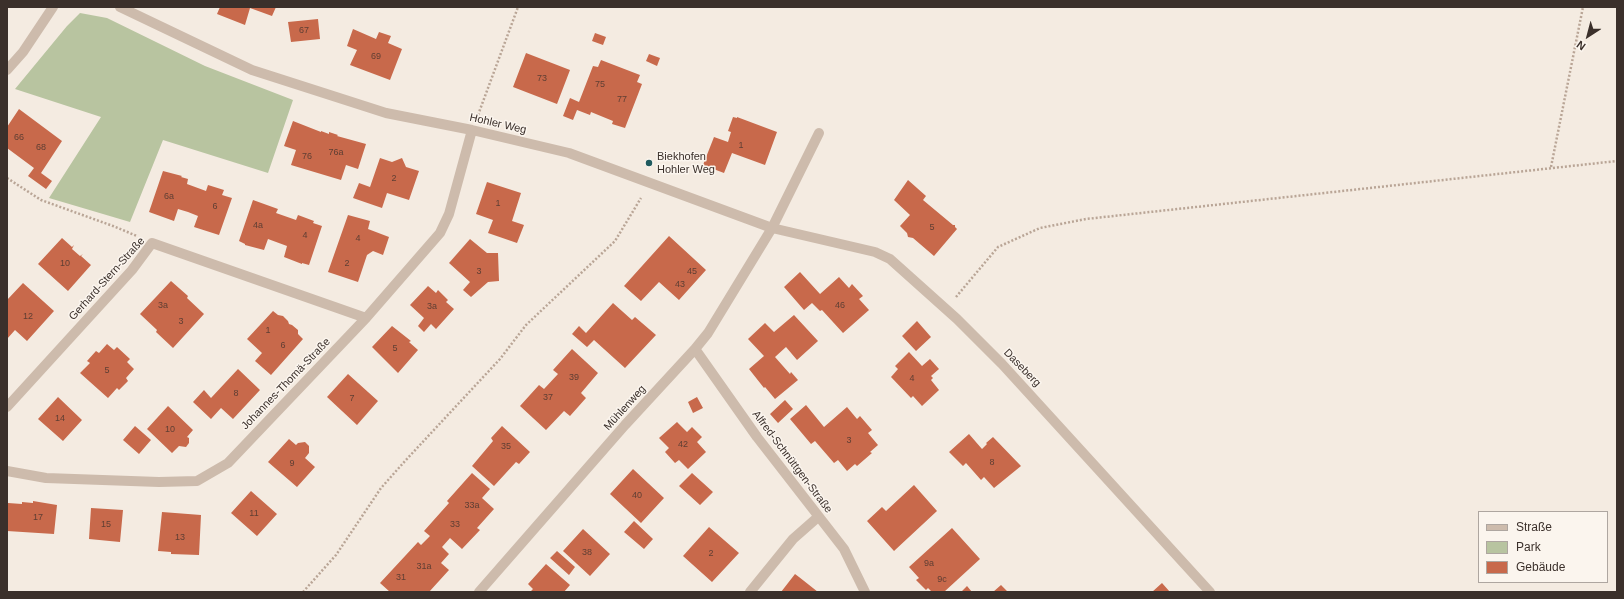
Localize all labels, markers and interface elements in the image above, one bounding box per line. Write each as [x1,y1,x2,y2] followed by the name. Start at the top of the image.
[1568,16,1608,56] north arrow
[299,26,309,36] house number: 67
[1574,39,1588,53] text: N
[371,52,381,62] house number: 69
[537,74,547,84] house number: 73
[595,80,605,90] house number: 75
[617,95,627,105] house number: 77
[468,111,528,137] street label: Hohler Weg
[14,133,24,143] house number: 66
[738,141,744,151] house number: 1
[36,143,46,153] house number: 68
[328,148,344,158] house number: 76a
[657,150,715,176] place label: Biekhofen Hohler Weg
[302,152,312,162] house number: 76
[644,158,654,168] marker: Biekhofen Hohler Weg
[391,174,397,184] house number: 2
[164,192,174,202] house number: 6a
[495,199,501,209] house number: 1
[212,202,218,212] house number: 6
[253,221,263,231] house number: 4a
[929,223,935,233] house number: 5
[302,231,308,241] house number: 4
[355,234,361,244] house number: 4
[66,235,148,323] street label: Gerhard-Stern-Straße
[60,259,70,269] house number: 10
[344,259,350,269] house number: 2
[476,267,482,277] house number: 3
[687,267,697,277] house number: 45
[675,280,685,290] house number: 43
[158,301,168,311] house number: 3a
[835,301,845,311] house number: 46
[427,302,437,312] house number: 3a
[23,312,33,322] house number: 12
[178,317,184,327] house number: 3
[265,326,271,336] house number: 1
[239,335,333,433] street label: Johannes-Thomä-Straße
[280,341,286,351] house number: 6
[392,344,398,354] house number: 5
[1001,346,1043,390] street label: Daseberg
[104,366,110,376] house number: 5
[569,373,579,383] house number: 39
[909,374,915,384] house number: 4
[601,383,649,433] street label: Mühlenweg
[233,389,239,399] house number: 8
[543,393,553,403] house number: 37
[349,394,355,404] house number: 7
[749,408,835,516] street label: Alfred-Schnüttgen-Straße
[55,414,65,424] house number: 14
[165,425,175,435] house number: 10
[846,436,852,446] house number: 3
[678,440,688,450] house number: 42
[501,442,511,452] house number: 35
[989,458,995,468] house number: 8
[289,459,295,469] house number: 9
[632,491,642,501] house number: 40
[464,501,480,511] house number: 33a
[249,509,259,519] house number: 11
[1478,511,1608,583] legend
[33,513,43,523] house number: 17
[101,520,111,530] house number: 15
[450,520,460,530] house number: 33
[1516,520,1552,534] text: Straße
[175,533,185,543] house number: 13
[1516,540,1541,554] text: Park
[582,548,592,558] house number: 38
[708,549,714,559] house number: 2
[924,559,934,569] house number: 9a
[1516,560,1565,574] text: Gebäude
[416,562,432,572] house number: 31a
[396,573,406,583] house number: 31
[937,575,947,585] house number: 9c

